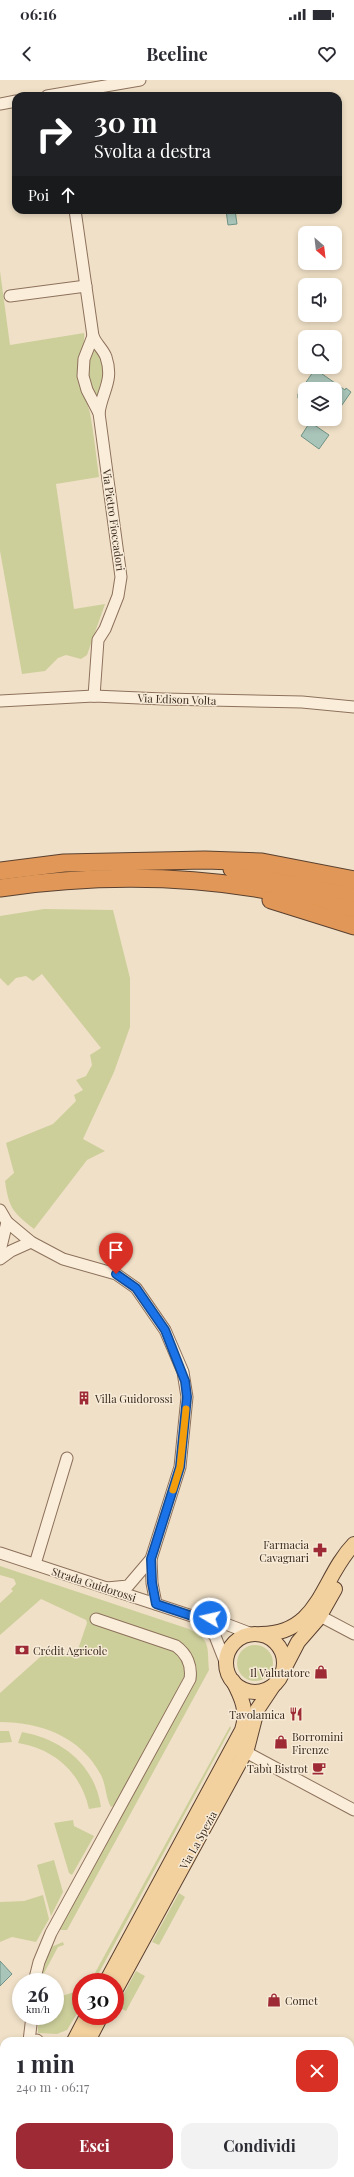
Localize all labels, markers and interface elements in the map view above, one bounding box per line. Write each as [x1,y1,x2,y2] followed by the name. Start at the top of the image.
[20,4,57,24] text: 06:16
[146,42,208,66] text: Beeline
[16,43,38,65] icon: back
[316,43,338,65] icon: heart
[94,103,158,140] text: 30 m
[28,108,80,160] icon: right
[94,139,211,163] text: Svolta a destra
[57,184,79,206] icon: ahead
[28,185,49,205] text: Poi
[298,226,342,270] north arrow
[298,226,342,426] map controls
[298,278,342,322] button: sound
[298,330,342,374] button: search
[298,382,342,426] button: layers
[99,467,129,572] street label: Via Pietro Fioccadori
[136,690,217,708] street label: Via Edison Volta
[99,1233,133,1274] pin
[105,1239,127,1261] icon: arrive
[76,1390,92,1406] building icon: Villa Guidorossi
[94,1391,173,1406] place label: Villa Guidorossi
[259,1537,310,1565] place label: Farmacia Cavagnari
[312,1542,328,1558] pharmacy icon: Farmacia Cavagnari
[50,1563,138,1605] street label: Strada Guidorossi
[189,1597,231,1639] position arrow
[14,1642,30,1658] bank icon: Crédit Agricole
[33,1643,108,1658] place label: Crédit Agricole
[313,1664,329,1680] shop icon: Il Valutatore
[250,1665,310,1680] place label: Il Valutatore
[288,1706,304,1722] restaurant icon: Tavolamica
[229,1707,286,1722] place label: Tavolamica
[292,1729,343,1757] place label: Borromini Firenze
[273,1734,289,1750] shop icon: Borromini Firenze
[311,1760,327,1776] cafe icon: Tabù Bistrot
[247,1761,308,1776] place label: Tabù Bistrot
[175,1808,220,1873] street label: Via La Spezia
[72,1973,124,2025] speed limit sign: 30
[27,1980,49,2007] text: 26
[266,1992,282,2008] shop icon: Comet
[285,1993,318,2008] place label: Comet
[26,2002,50,2016] text: km/h
[16,2047,75,2079] text: 1 min
[296,2050,338,2092] button: close
[16,2078,89,2095] text: 240 m · 06:17
[16,2123,173,2169] button: Esci
[181,2123,338,2169] button: Condividi

